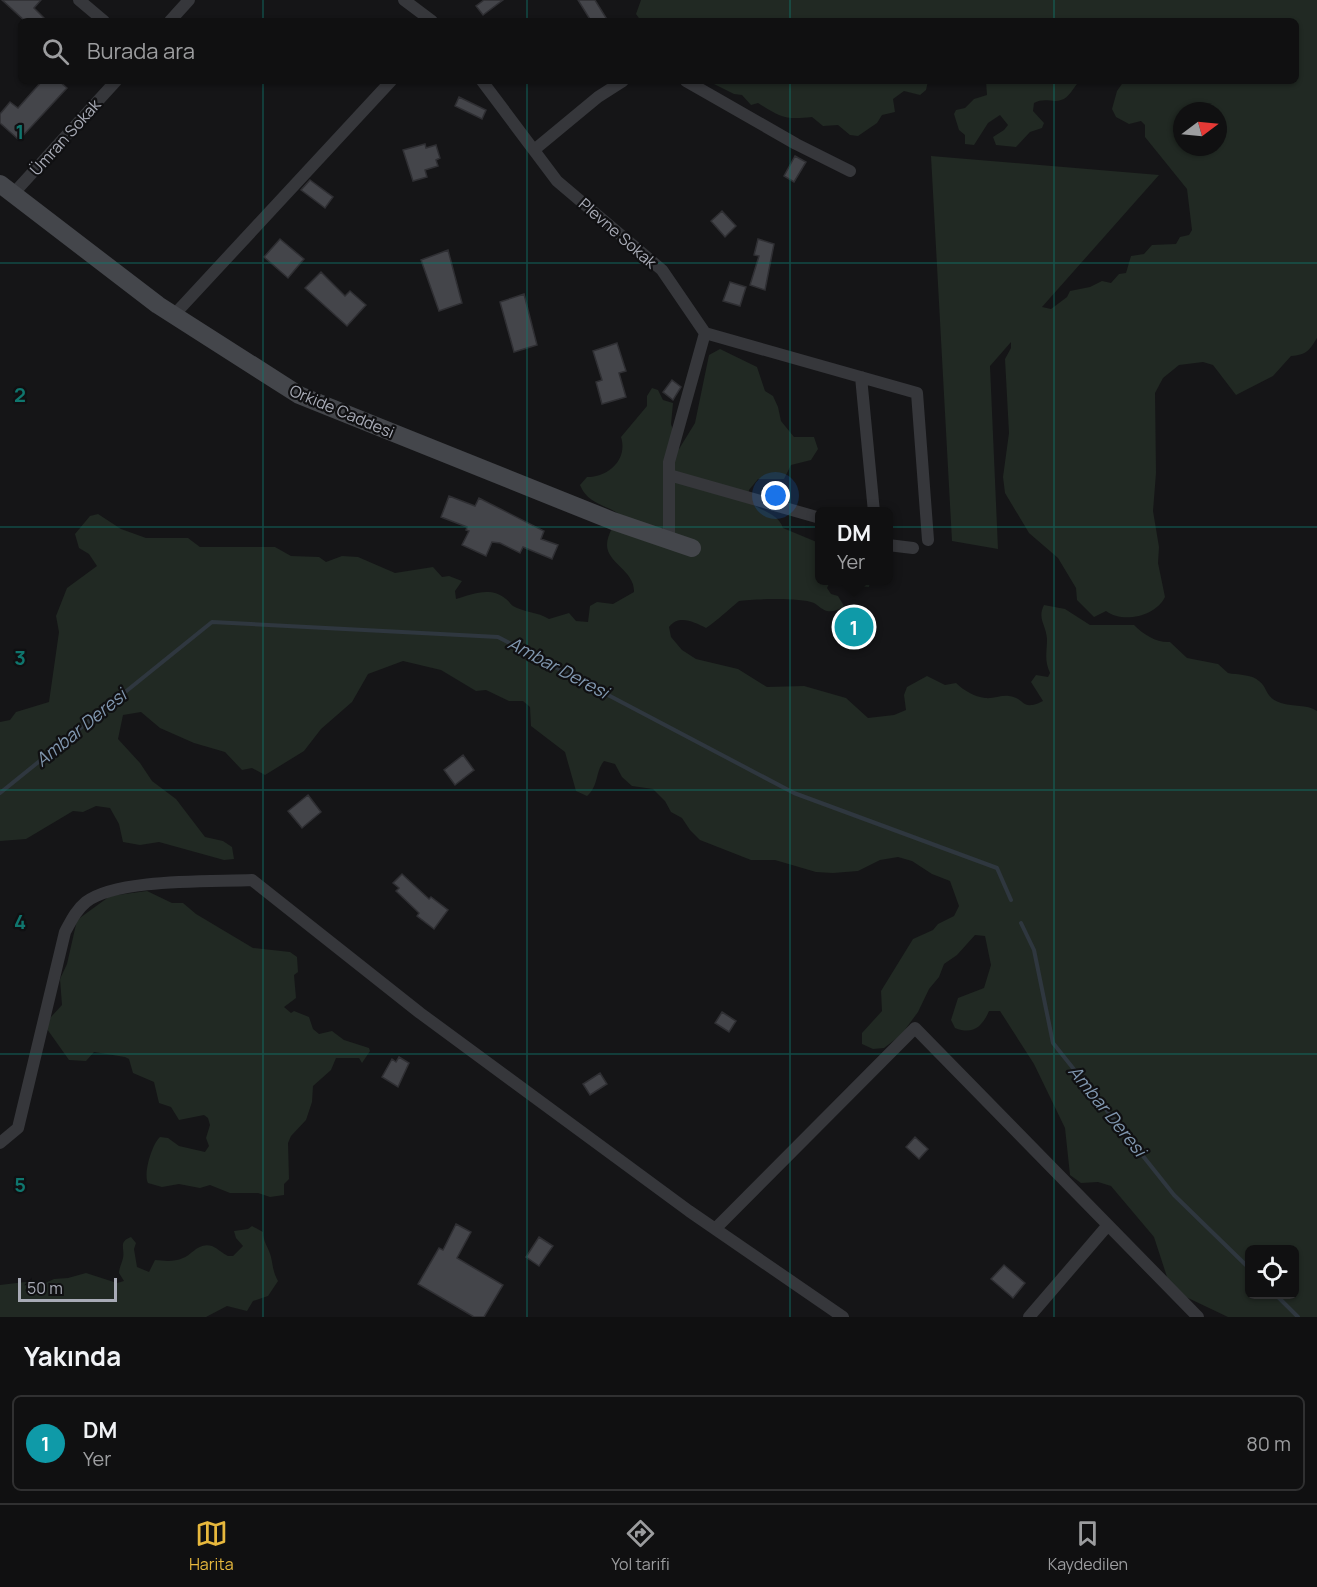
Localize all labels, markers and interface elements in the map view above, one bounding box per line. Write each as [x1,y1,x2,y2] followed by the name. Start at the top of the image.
[18,18,1299,84] search box
[39,35,72,68] icon: search
[87,36,195,66] text: Burada ara
[25,93,106,180] street label: Ümran Sokak
[1173,102,1227,156] north arrow
[16,118,24,145] text: 1
[574,193,662,274] street label: Plevne Sokak
[286,379,398,443] street label: Orkide Caddesi
[14,381,26,408] text: 2
[761,481,790,510] your location
[815,507,893,585] popup
[837,518,871,548] text: DM
[837,548,865,575] text: Yer
[834,604,874,650] pin: 1
[504,631,615,705] water label: Ambar Deresi
[14,644,26,671] text: 3
[30,681,133,771] water label: Ambar Deresi
[14,908,26,935] text: 4
[1064,1060,1154,1163] water label: Ambar Deresi
[14,1171,26,1198] text: 5
[1245,1245,1299,1299] map controls
[1245,1245,1299,1299] button: locate
[18,1275,117,1302] scale bar
[27,1277,63,1299] text: 50 m
[24,1338,121,1374] text: Yakında
[83,1415,117,1445] text: DM
[41,1430,50,1457] text: 1
[1246,1430,1291,1457] text: 80 m
[83,1445,111,1472] text: Yer
[189,1517,234,1575] tab: Harita
[611,1517,670,1575] tab: Yol tarifi
[1048,1517,1128,1575] tab: Kaydedilen

